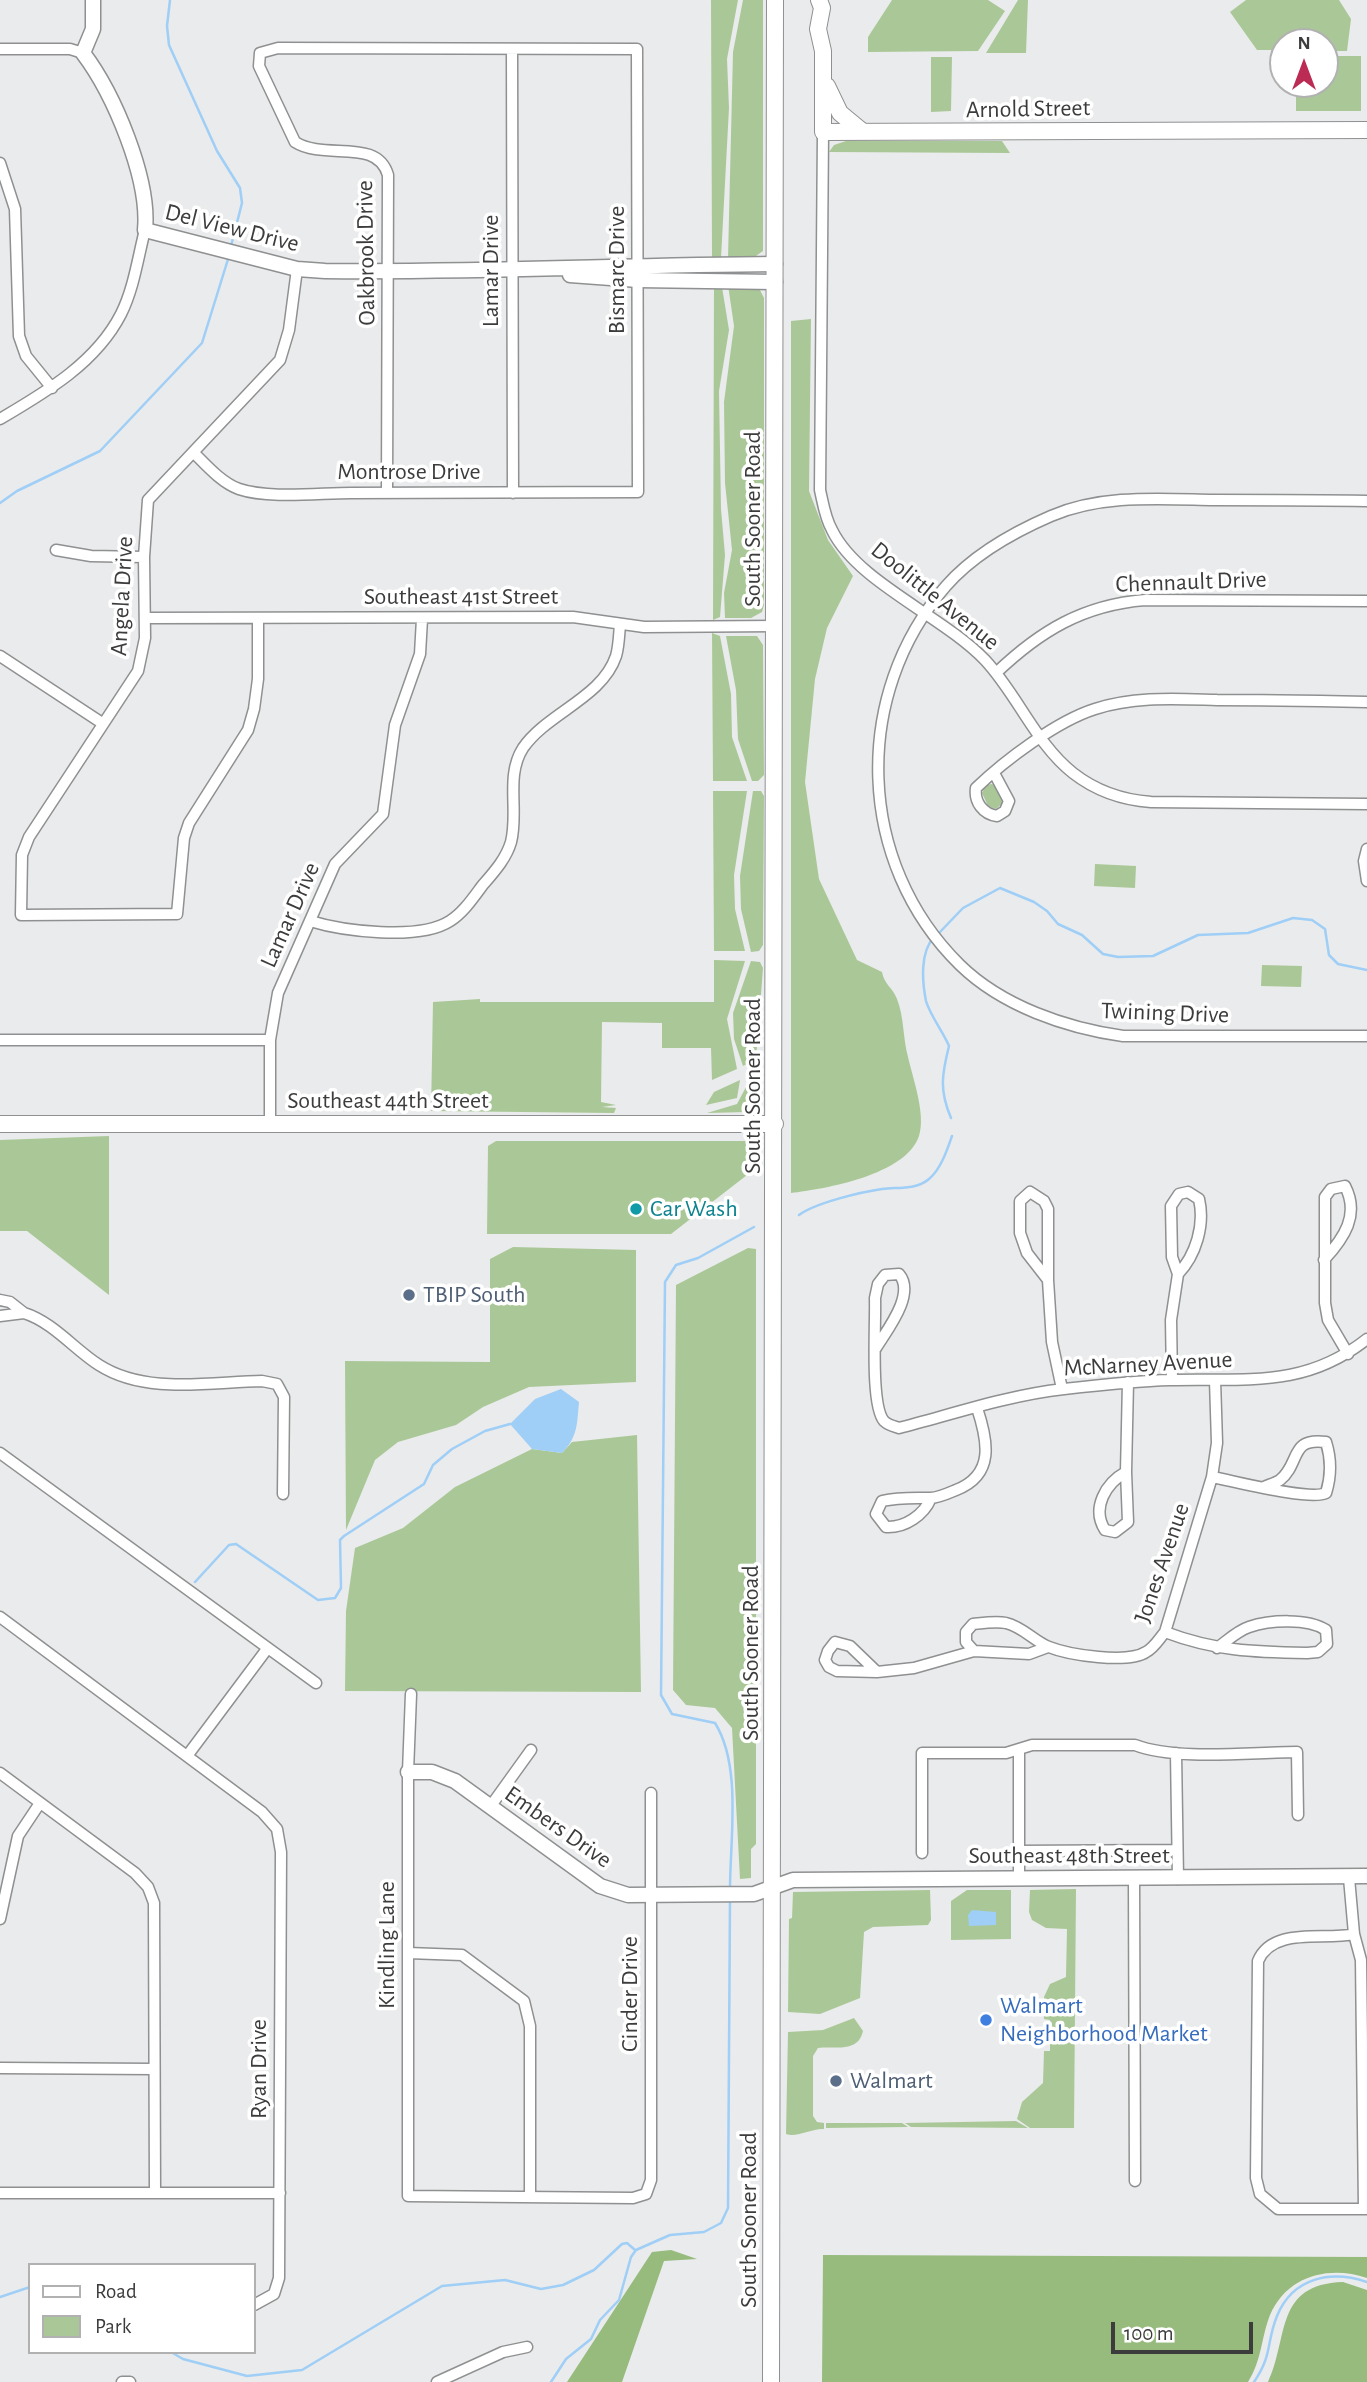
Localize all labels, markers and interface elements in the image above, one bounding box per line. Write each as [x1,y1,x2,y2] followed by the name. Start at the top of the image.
[1269,28,1339,98] north arrow
[1297,34,1311,53] text: N
[966,94,1090,124] street label: Arnold Street
[350,180,382,326] street label: Oakbrook Drive
[162,197,302,259] street label: Del View Drive
[603,206,631,334] street label: Bismarc Drive
[477,215,505,327] street label: Lamar Drive
[739,431,767,607] street label: South Sooner Road
[337,458,481,486] street label: Montrose Drive
[104,535,140,657] street label: Angela Drive
[865,535,1005,657] street label: Doolittle Avenue
[1115,565,1267,599] street label: Chennault Drive
[364,583,558,611] street label: Southeast 41st Street
[254,858,326,972] street label: Lamar Drive
[1100,996,1230,1030] street label: Twining Drive
[739,998,767,1174] street label: South Sooner Road
[287,1087,489,1115] street label: Southeast 44th Street
[650,1195,738,1223] place label: Car Wash
[628,1201,644,1217] marker: Car Wash
[423,1281,526,1309] place label: TBIP South
[401,1287,417,1303] marker: TBIP South
[1063,1345,1233,1383] street label: McNarney Avenue
[1128,1499,1196,1627] street label: Jones Avenue
[737,1565,765,1741] street label: South Sooner Road
[499,1780,617,1874] street label: Embers Drive
[968,1842,1170,1870] street label: Southeast 48th Street
[373,1881,401,2009] street label: Kindling Lane
[616,1936,644,2052] street label: Cinder Drive
[1000,1992,1208,2048] place label: Walmart Neighborhood Market
[978,2012,994,2028] marker: Walmart Neighborhood Market
[245,2019,273,2119] street label: Ryan Drive
[850,2067,933,2095] place label: Walmart
[828,2073,844,2089] marker: Walmart
[735,2132,763,2308] street label: South Sooner Road
[28,2263,256,2354] legend
[95,2281,137,2302] text: Road
[1115,2308,1257,2352] scale bar
[95,2316,131,2337] text: Park
[1124,2323,1174,2344] text: 100 m

